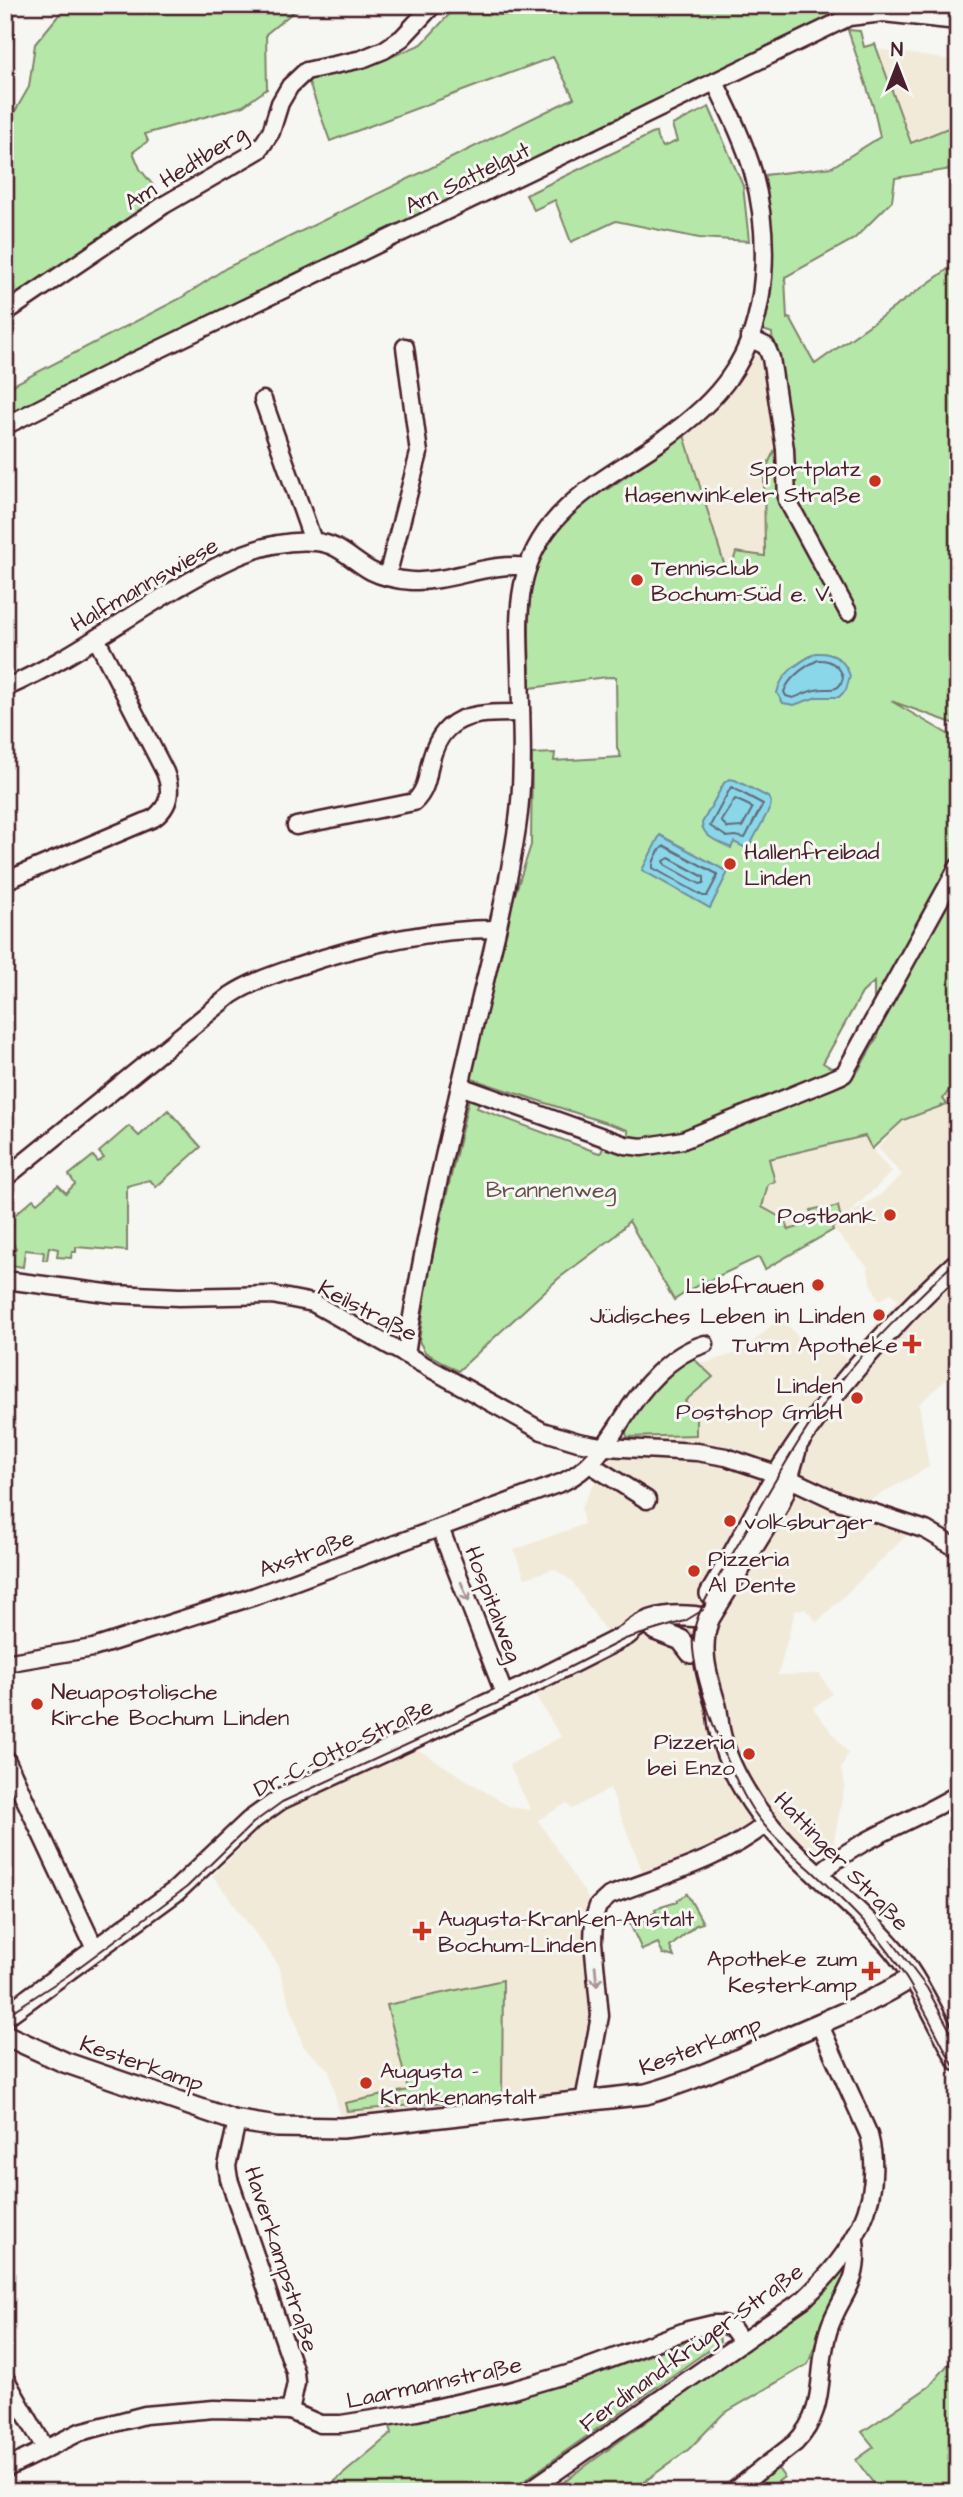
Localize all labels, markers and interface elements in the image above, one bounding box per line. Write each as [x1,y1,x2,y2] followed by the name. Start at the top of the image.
[862,32,932,102] north arrow
[891,37,903,64] text: N
[118,117,254,219] street label: Am Hedtberg
[399,133,537,223] street label: Am Sattelgut
[625,453,862,511] place label: Sportplatz Hasenwinkeler Straße
[867,473,883,489] marker: Sportplatz Hasenwinkeler Straße
[65,530,224,640] street label: Halfmannswiese
[651,552,833,610] place label: Tennisclub Bochum-Süd e. V.
[629,572,645,588] marker: Tennisclub Bochum-Süd e. V.
[744,836,880,894] place label: Hallenfreibad Linden
[722,856,738,872] marker: Hallenfreibad Linden
[486,1174,616,1207] park label: Brannenweg
[777,1200,876,1232] place label: Postbank
[882,1207,898,1223] marker: Postbank
[686,1270,804,1302] place label: Liebfrauen
[312,1272,423,1350] street label: Keilstraße
[810,1277,826,1293] marker: Liebfrauen
[590,1300,865,1332] place label: Jüdisches Leben in Linden
[871,1307,887,1323] marker: Jüdisches Leben in Linden
[732,1329,898,1361] place label: Turm Apotheke
[904,1336,920,1352] marker: Turm Apotheke
[676,1370,843,1428] place label: Linden Postshop GmbH
[849,1390,865,1406] marker: Linden Postshop GmbH
[744,1506,873,1539] place label: volksburger
[722,1513,738,1529] marker: volksburger
[254,1522,359,1586] street label: Axstraße
[455,1542,530,1668] street label: Hospitalweg
[708,1543,796,1601] place label: Pizzeria Al Dente
[686,1563,702,1579] marker: Pizzeria Al Dente
[460,1580,473,1602] one-way arrow
[51,1676,289,1734] place label: Neuapostolische Kirche Bochum Linden
[248,1691,439,1805] street label: Dr.-C.-Otto-Straße
[29,1696,45,1712] marker: Neuapostolische Kirche Bochum Linden
[648,1726,735,1784] place label: Pizzeria bei Enzo
[741,1746,757,1762] marker: Pizzeria bei Enzo
[766,1785,916,1939] street label: Hattinger Straße
[438,1903,695,1961] place label: Augusta-Kranken-Anstalt Bochum-Linden
[412,1921,432,1941] marker: Augusta-Kranken-Anstalt Bochum-Linden
[707,1943,857,2001] place label: Apotheke zum Kesterkamp
[863,1963,879,1979] marker: Apotheke zum Kesterkamp
[590,1965,603,1987] one-way arrow
[634,2008,766,2084] street label: Kesterkamp
[76,2028,208,2100] street label: Kesterkamp
[380,2055,537,2113] place label: Augusta - Krankenanstalt
[358,2075,374,2091] marker: Augusta - Krankenanstalt
[236,2162,326,2356] street label: Haverkampstraße
[573,2256,811,2441] street label: Ferdinand-Krüger-Straße
[344,2349,525,2417] street label: Laarmannstraße

